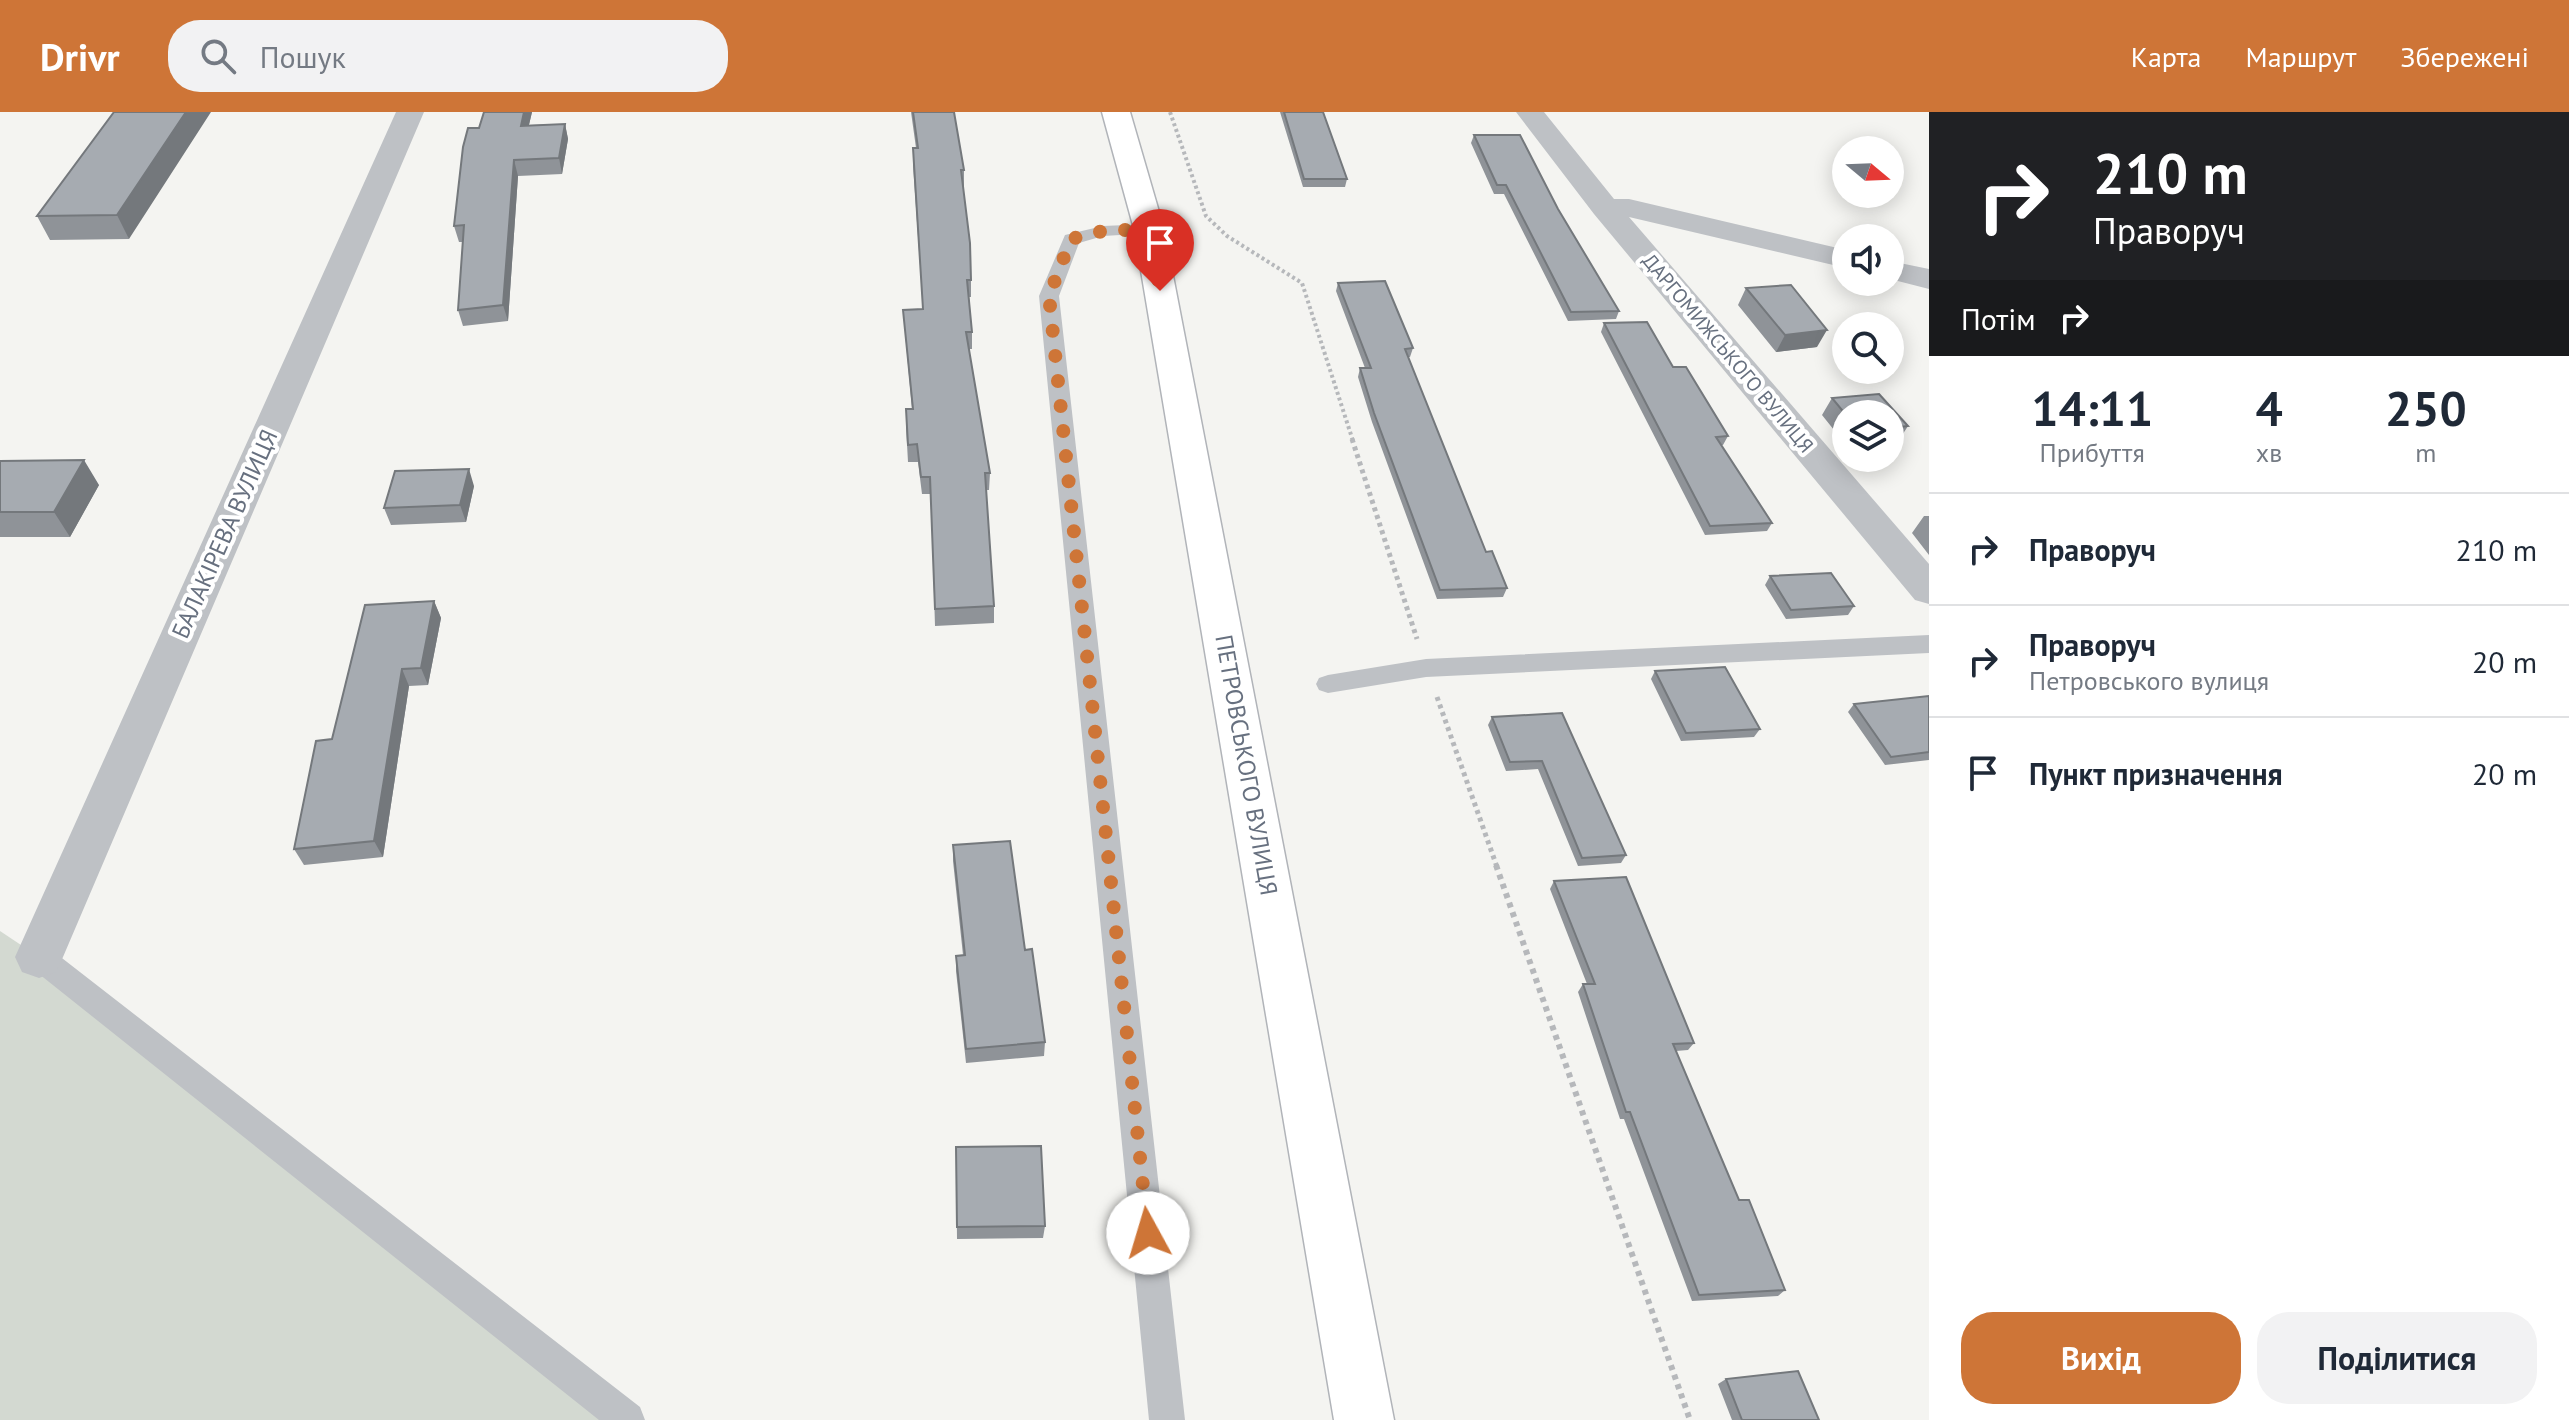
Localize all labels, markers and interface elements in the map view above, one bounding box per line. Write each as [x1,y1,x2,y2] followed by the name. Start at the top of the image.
[168,20,728,92] search box
[40,32,120,81] text: Drivr
[196,34,240,78] icon: search
[260,37,346,76] text: Пошук
[2131,38,2202,75] text: Карта
[2246,38,2356,75] text: Маршрут
[2400,38,2529,75] text: Збережені
[1832,136,1904,208] north arrow
[1832,136,1904,472] map controls
[2093,137,2248,209] text: 210 m
[1961,144,2065,248] icon: right
[2093,207,2245,254] text: Праворуч
[1126,209,1194,291] pin
[1138,221,1182,265] icon: arrive
[1832,224,1904,296] button: sound
[1637,248,1819,458] street label: ДАРГОМИЖСЬКОГО ВУЛИЦЯ
[2052,296,2096,340] icon: right
[1961,299,2036,338] text: Потім
[1832,312,1904,384] button: search
[2031,377,2153,439] text: 14:11
[2255,377,2283,439] text: 4
[2385,377,2467,439] text: 250
[1832,400,1904,472] button: layers
[165,424,285,643] street label: БАЛАКІРЕВА ВУЛИЦЯ
[2040,436,2145,469] text: Прибуття
[2256,436,2282,469] text: хв
[2415,436,2436,469] text: m
[1961,527,2005,571] icon: right
[2029,530,2156,569] text: Праворуч
[2456,530,2537,569] text: 210 m
[2029,625,2156,664] text: Праворуч
[1208,632,1285,898] street label: ПЕТРОВСЬКОГО ВУЛИЦЯ
[1961,639,2005,683] icon: right
[2472,642,2537,681] text: 20 m
[2029,664,2269,697] text: Петровського вулиця
[1961,751,2005,795] icon: arrive
[2029,754,2283,793] text: Пункт призначення
[2472,754,2537,793] text: 20 m
[1106,1191,1190,1275] position arrow
[1961,1312,2241,1404] button: Вихід
[2257,1312,2537,1404] button: Поділитися

